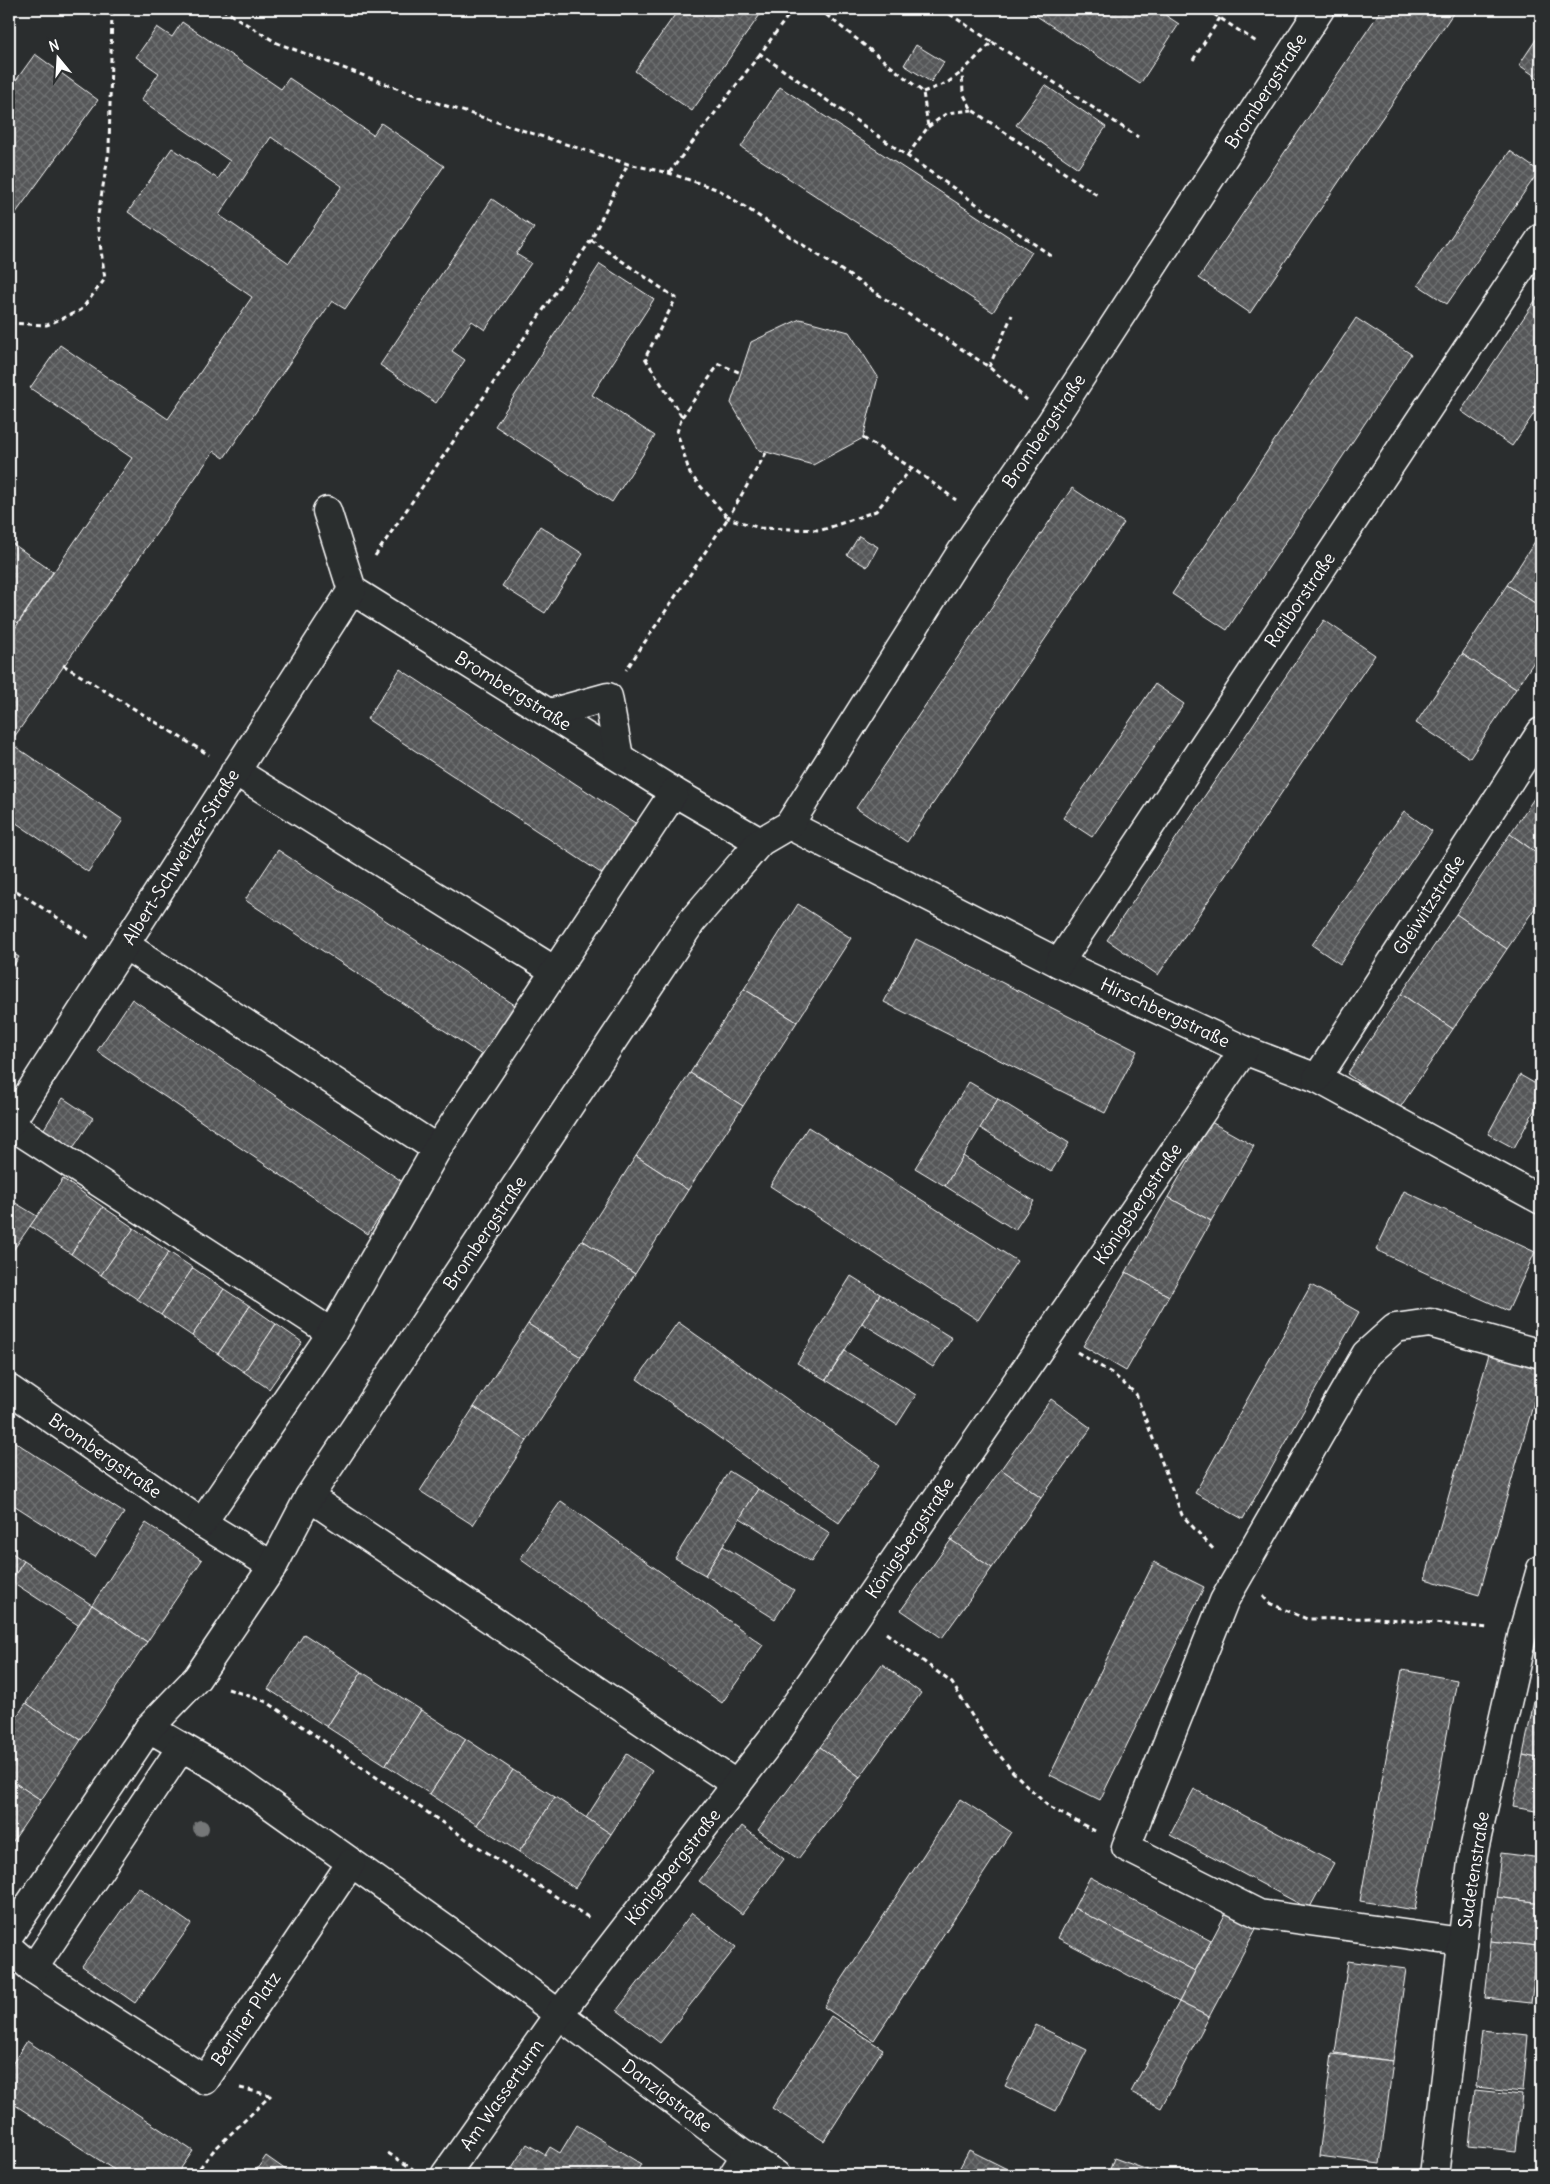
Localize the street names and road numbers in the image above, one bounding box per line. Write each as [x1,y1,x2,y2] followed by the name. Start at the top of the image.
[1220,29,1311,153] street label: Brombergstraße
[997,369,1090,492] street label: Brombergstraße
[1259,548,1340,652] street label: Ratiborstraße
[451,646,576,736] street label: Brombergstraße
[117,765,244,949] street label: Albert-Schweitzer-Straße
[1388,850,1469,959] street label: Gleiwitzstraße
[1097,973,1234,1053] street label: Hirschbergstraße
[1088,1139,1187,1269] street label: Königsbergstraße
[438,1171,531,1294] street label: Brombergstraße
[44,1408,166,1503] street label: Brombergstraße
[860,1473,959,1603] street label: Königsbergstraße
[620,1804,725,1930] street label: Königsbergstraße
[1453,1810,1494,1930] street label: Sudetenstraße
[206,1967,286,2070] street label: Berliner Platz
[455,2034,549,2155] street label: Am Wasserturm
[618,2054,717,2137] street label: Danzigstraße

